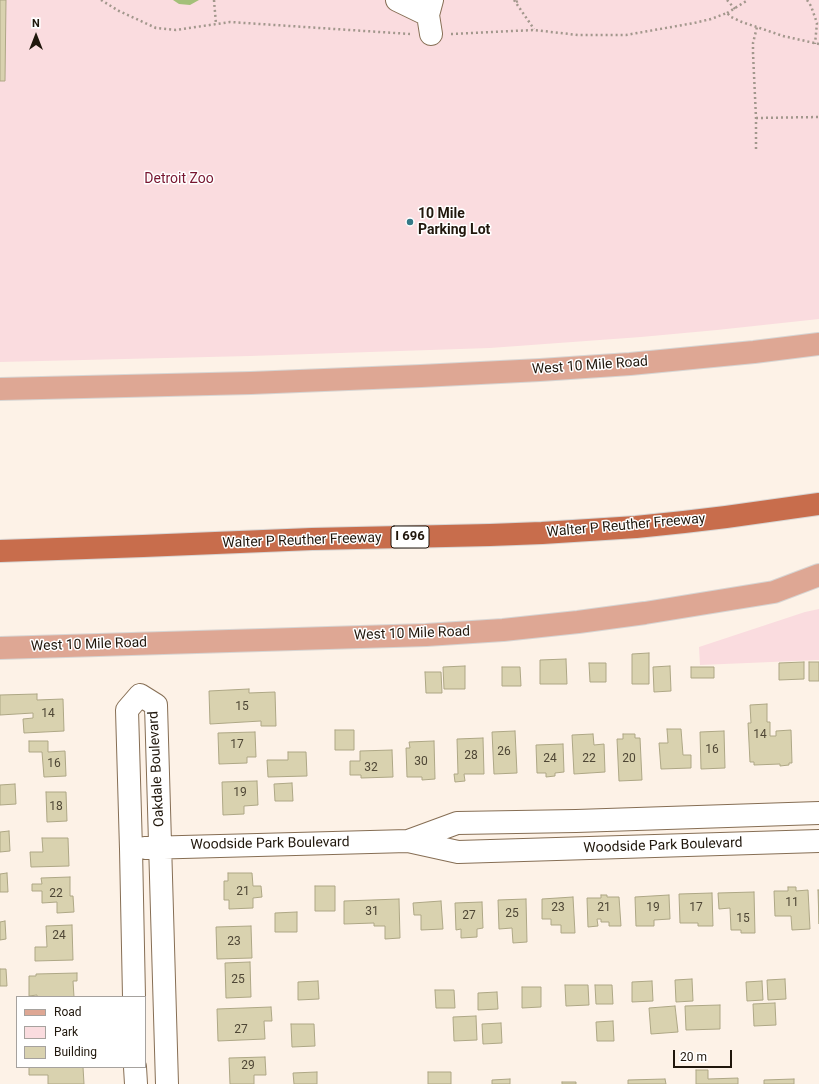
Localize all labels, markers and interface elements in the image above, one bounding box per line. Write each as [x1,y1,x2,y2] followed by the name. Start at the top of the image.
[16,16,56,56] north arrow
[32,17,40,30] text: N
[144,171,214,187] park label: Detroit Zoo
[418,206,490,238] place label: 10 Mile Parking Lot
[405,217,415,227] marker: 10 Mile Parking Lot
[531,354,649,378] street label: West 10 Mile Road
[546,511,706,541] street label: Walter P Reuther Freeway
[391,526,429,548] road number: I 696
[222,530,382,552] street label: Walter P Reuther Freeway
[354,624,470,644] street label: West 10 Mile Road
[31,635,147,655] street label: West 10 Mile Road
[235,700,249,714] house number: 15
[41,707,55,721] house number: 14
[146,711,168,827] street label: Oakdale Boulevard
[753,728,767,742] house number: 14
[230,738,244,752] house number: 17
[705,743,719,757] house number: 16
[497,745,511,759] house number: 26
[464,749,478,763] house number: 28
[543,752,557,766] house number: 24
[582,752,596,766] house number: 22
[622,752,636,766] house number: 20
[414,755,428,769] house number: 30
[47,757,61,771] house number: 16
[364,761,378,775] house number: 32
[233,786,247,800] house number: 19
[49,800,63,814] house number: 18
[190,834,350,854] street label: Woodside Park Boulevard
[583,835,743,857] street label: Woodside Park Boulevard
[236,885,250,899] house number: 21
[49,887,63,901] house number: 22
[785,896,799,910] house number: 11
[551,901,565,915] house number: 23
[597,901,611,915] house number: 21
[646,901,660,915] house number: 19
[689,901,703,915] house number: 17
[365,905,379,919] house number: 31
[505,907,519,921] house number: 25
[462,909,476,923] house number: 27
[736,912,750,926] house number: 15
[52,929,66,943] house number: 24
[227,935,241,949] house number: 23
[231,973,245,987] house number: 25
[16,996,146,1068] legend
[54,1005,82,1019] text: Road
[234,1023,248,1037] house number: 27
[54,1025,78,1039] text: Park
[675,1042,734,1068] scale bar
[54,1045,97,1059] text: Building
[680,1050,707,1064] text: 20 m
[241,1059,255,1073] house number: 29

